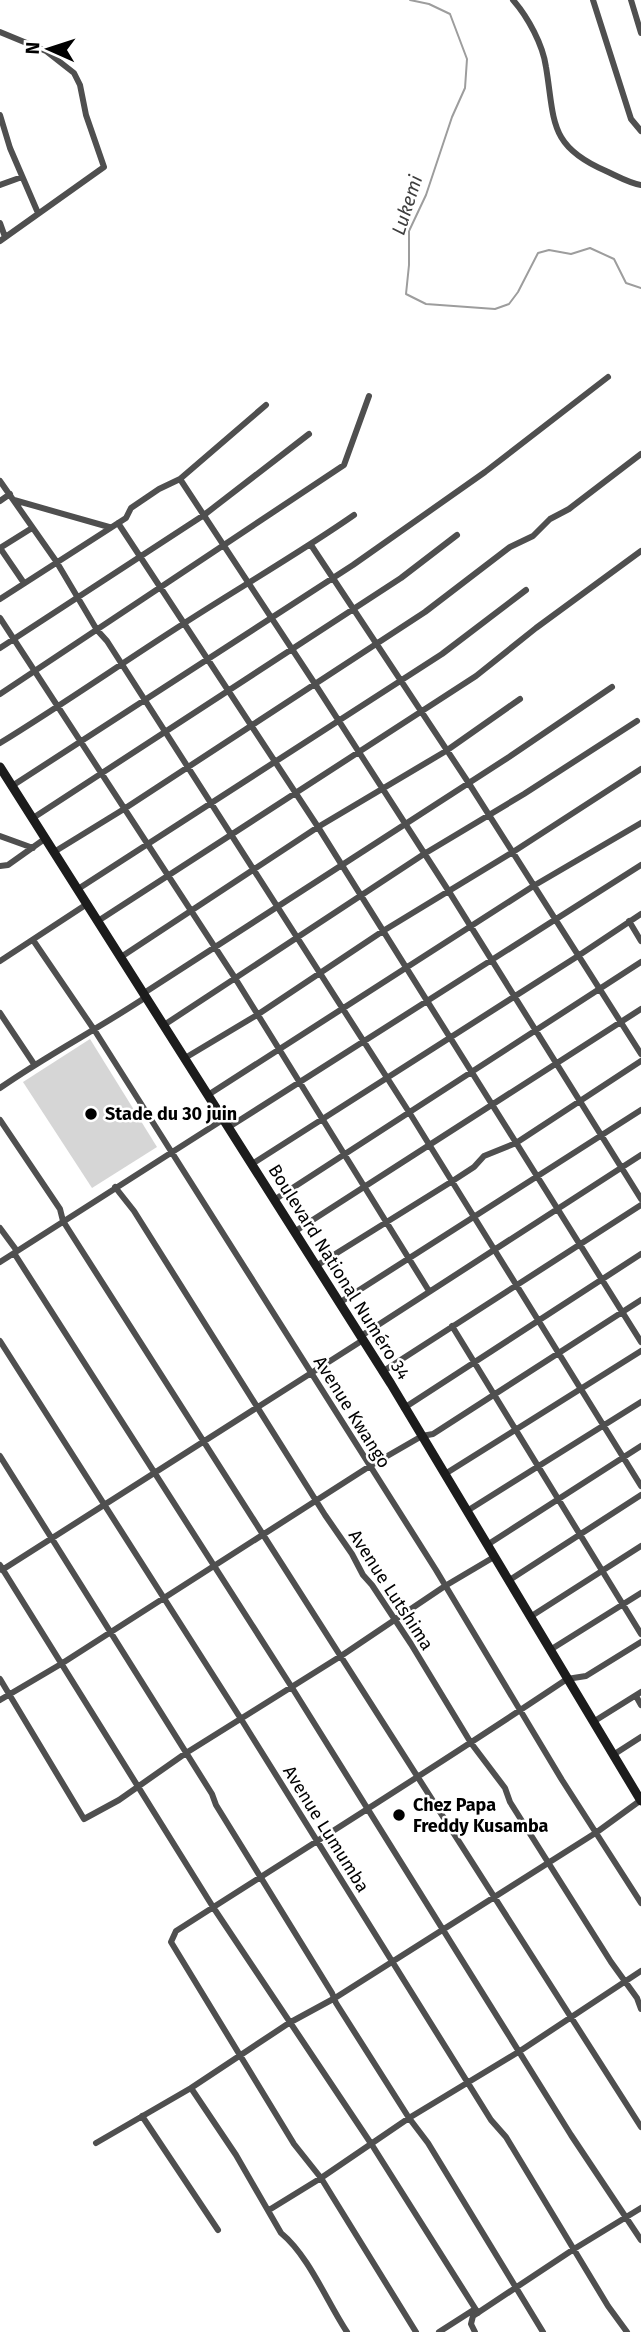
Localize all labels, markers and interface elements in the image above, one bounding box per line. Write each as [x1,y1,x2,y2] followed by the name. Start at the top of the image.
[14,14,84,84] north arrow
[21,41,44,55] text: N
[387,171,428,238] water label: Lukemi
[105,1103,237,1125] place label: Stade du 30 juin
[83,1106,99,1122] marker: Stade du 30 juin
[264,1160,415,1384] street label: Boulevard National Numéro 34
[309,1352,395,1472] street label: Avenue Kwango
[344,1526,438,1654] street label: Avenue Lutshima
[278,1762,374,1896] street label: Avenue Lumumba
[413,1794,549,1837] place label: Chez Papa Freddy Kusamba
[391,1807,407,1823] marker: Chez Papa Freddy Kusamba

